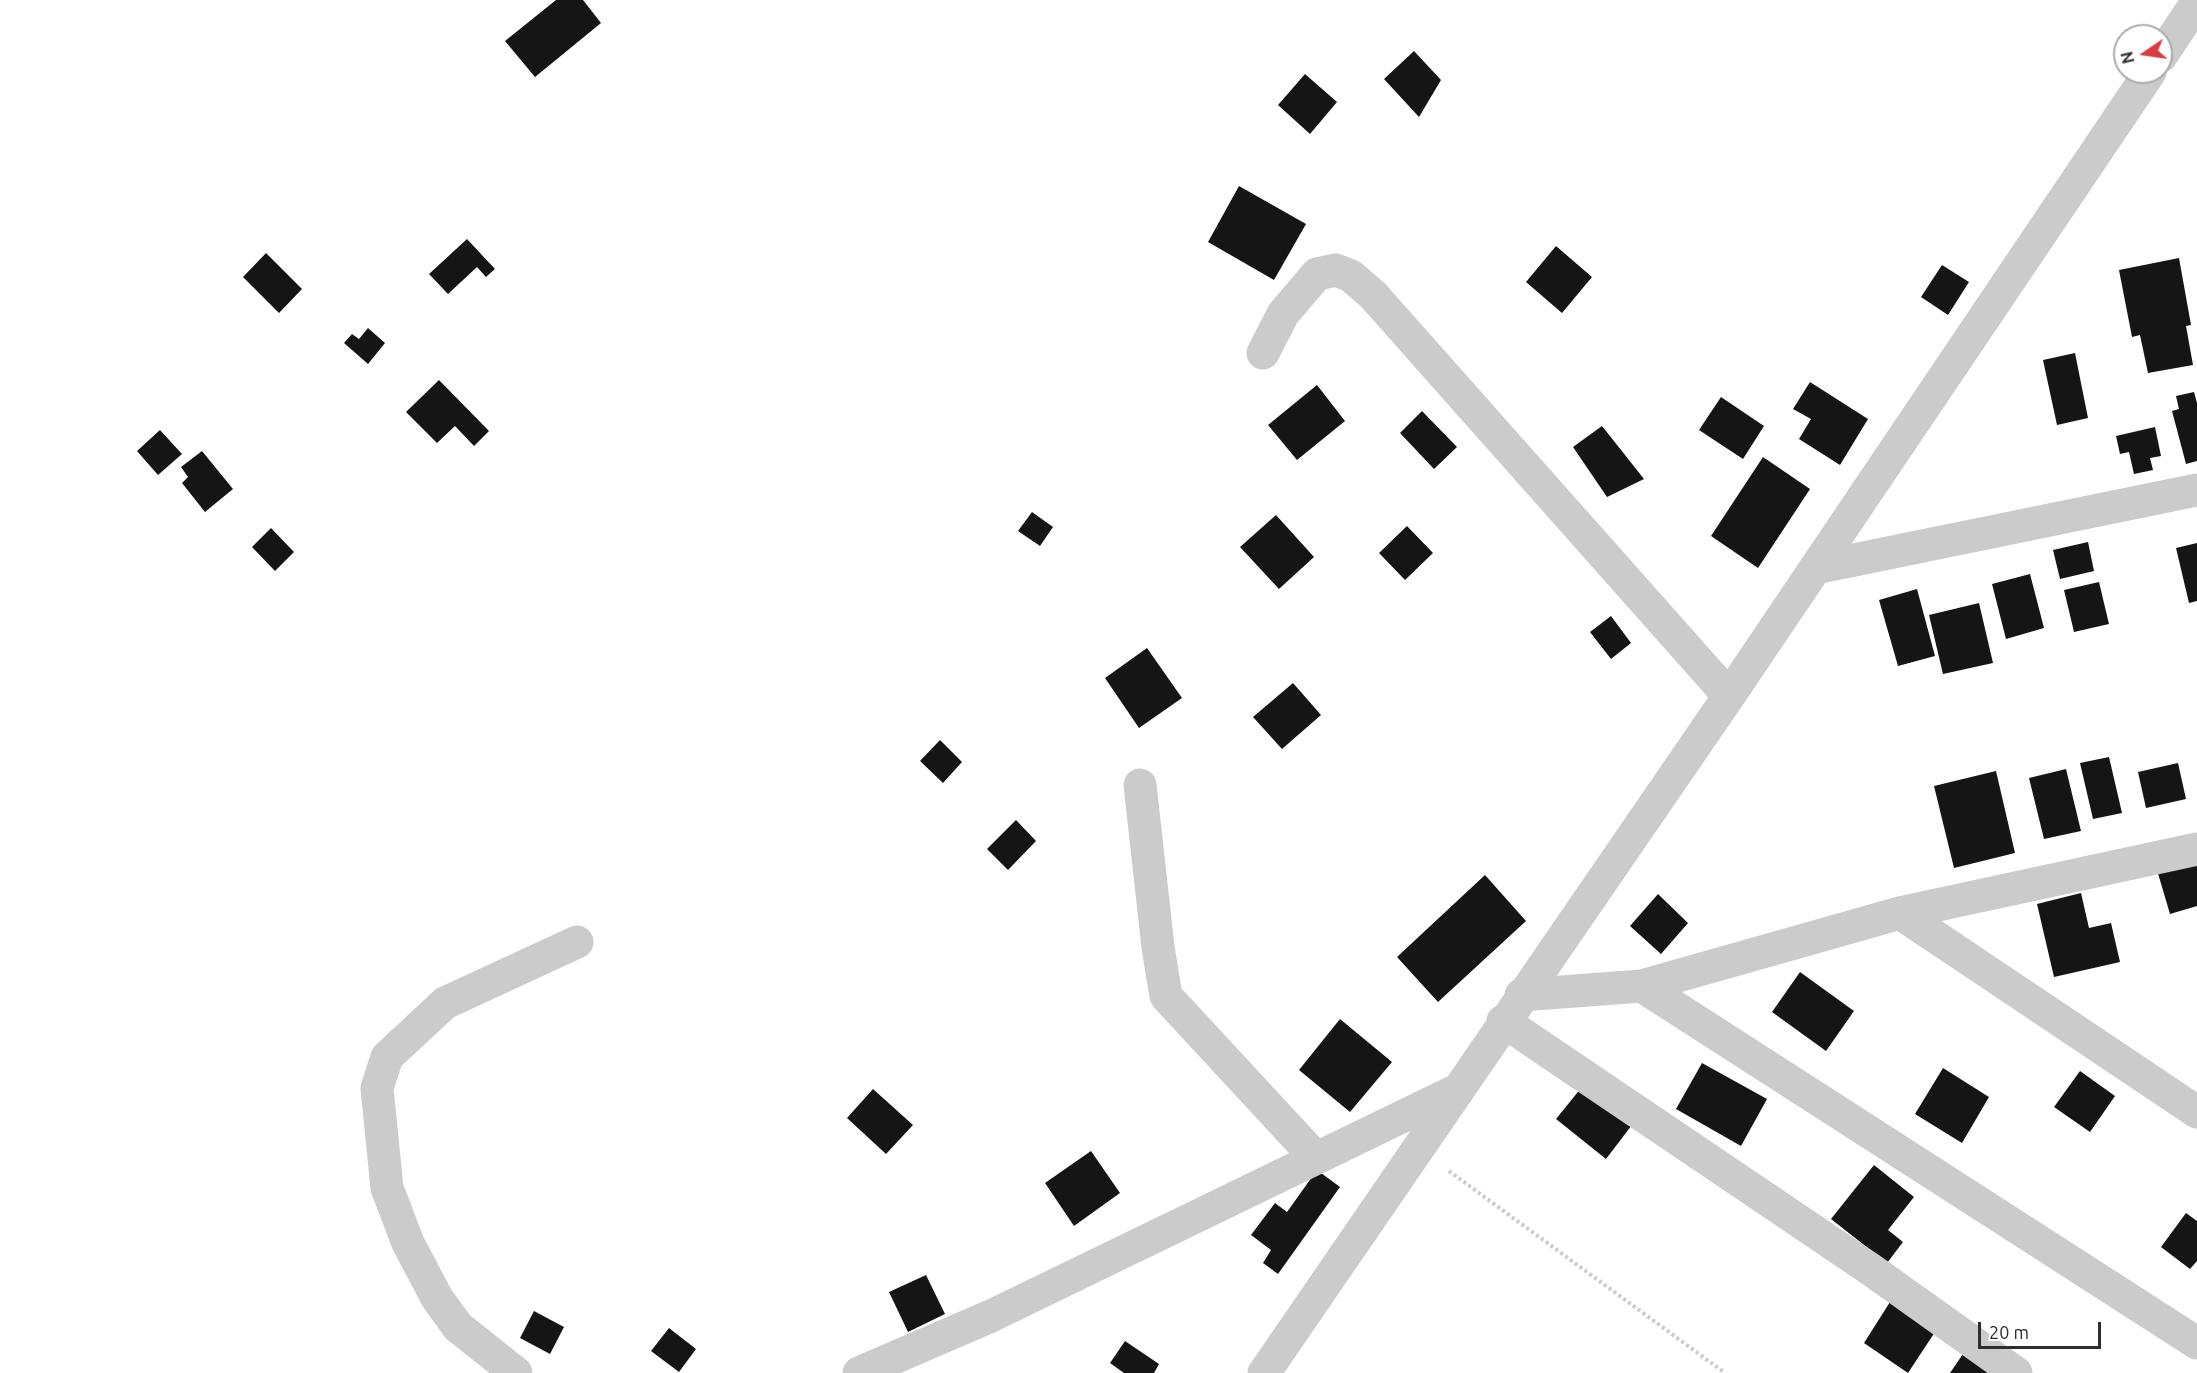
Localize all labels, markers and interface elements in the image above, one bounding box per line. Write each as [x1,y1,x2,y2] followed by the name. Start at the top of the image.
[2113,24,2173,84] north arrow
[2117,50,2138,65] text: N
[1981,1310,2104,1348] scale bar
[1989,1322,2029,1342] text: 20 m

